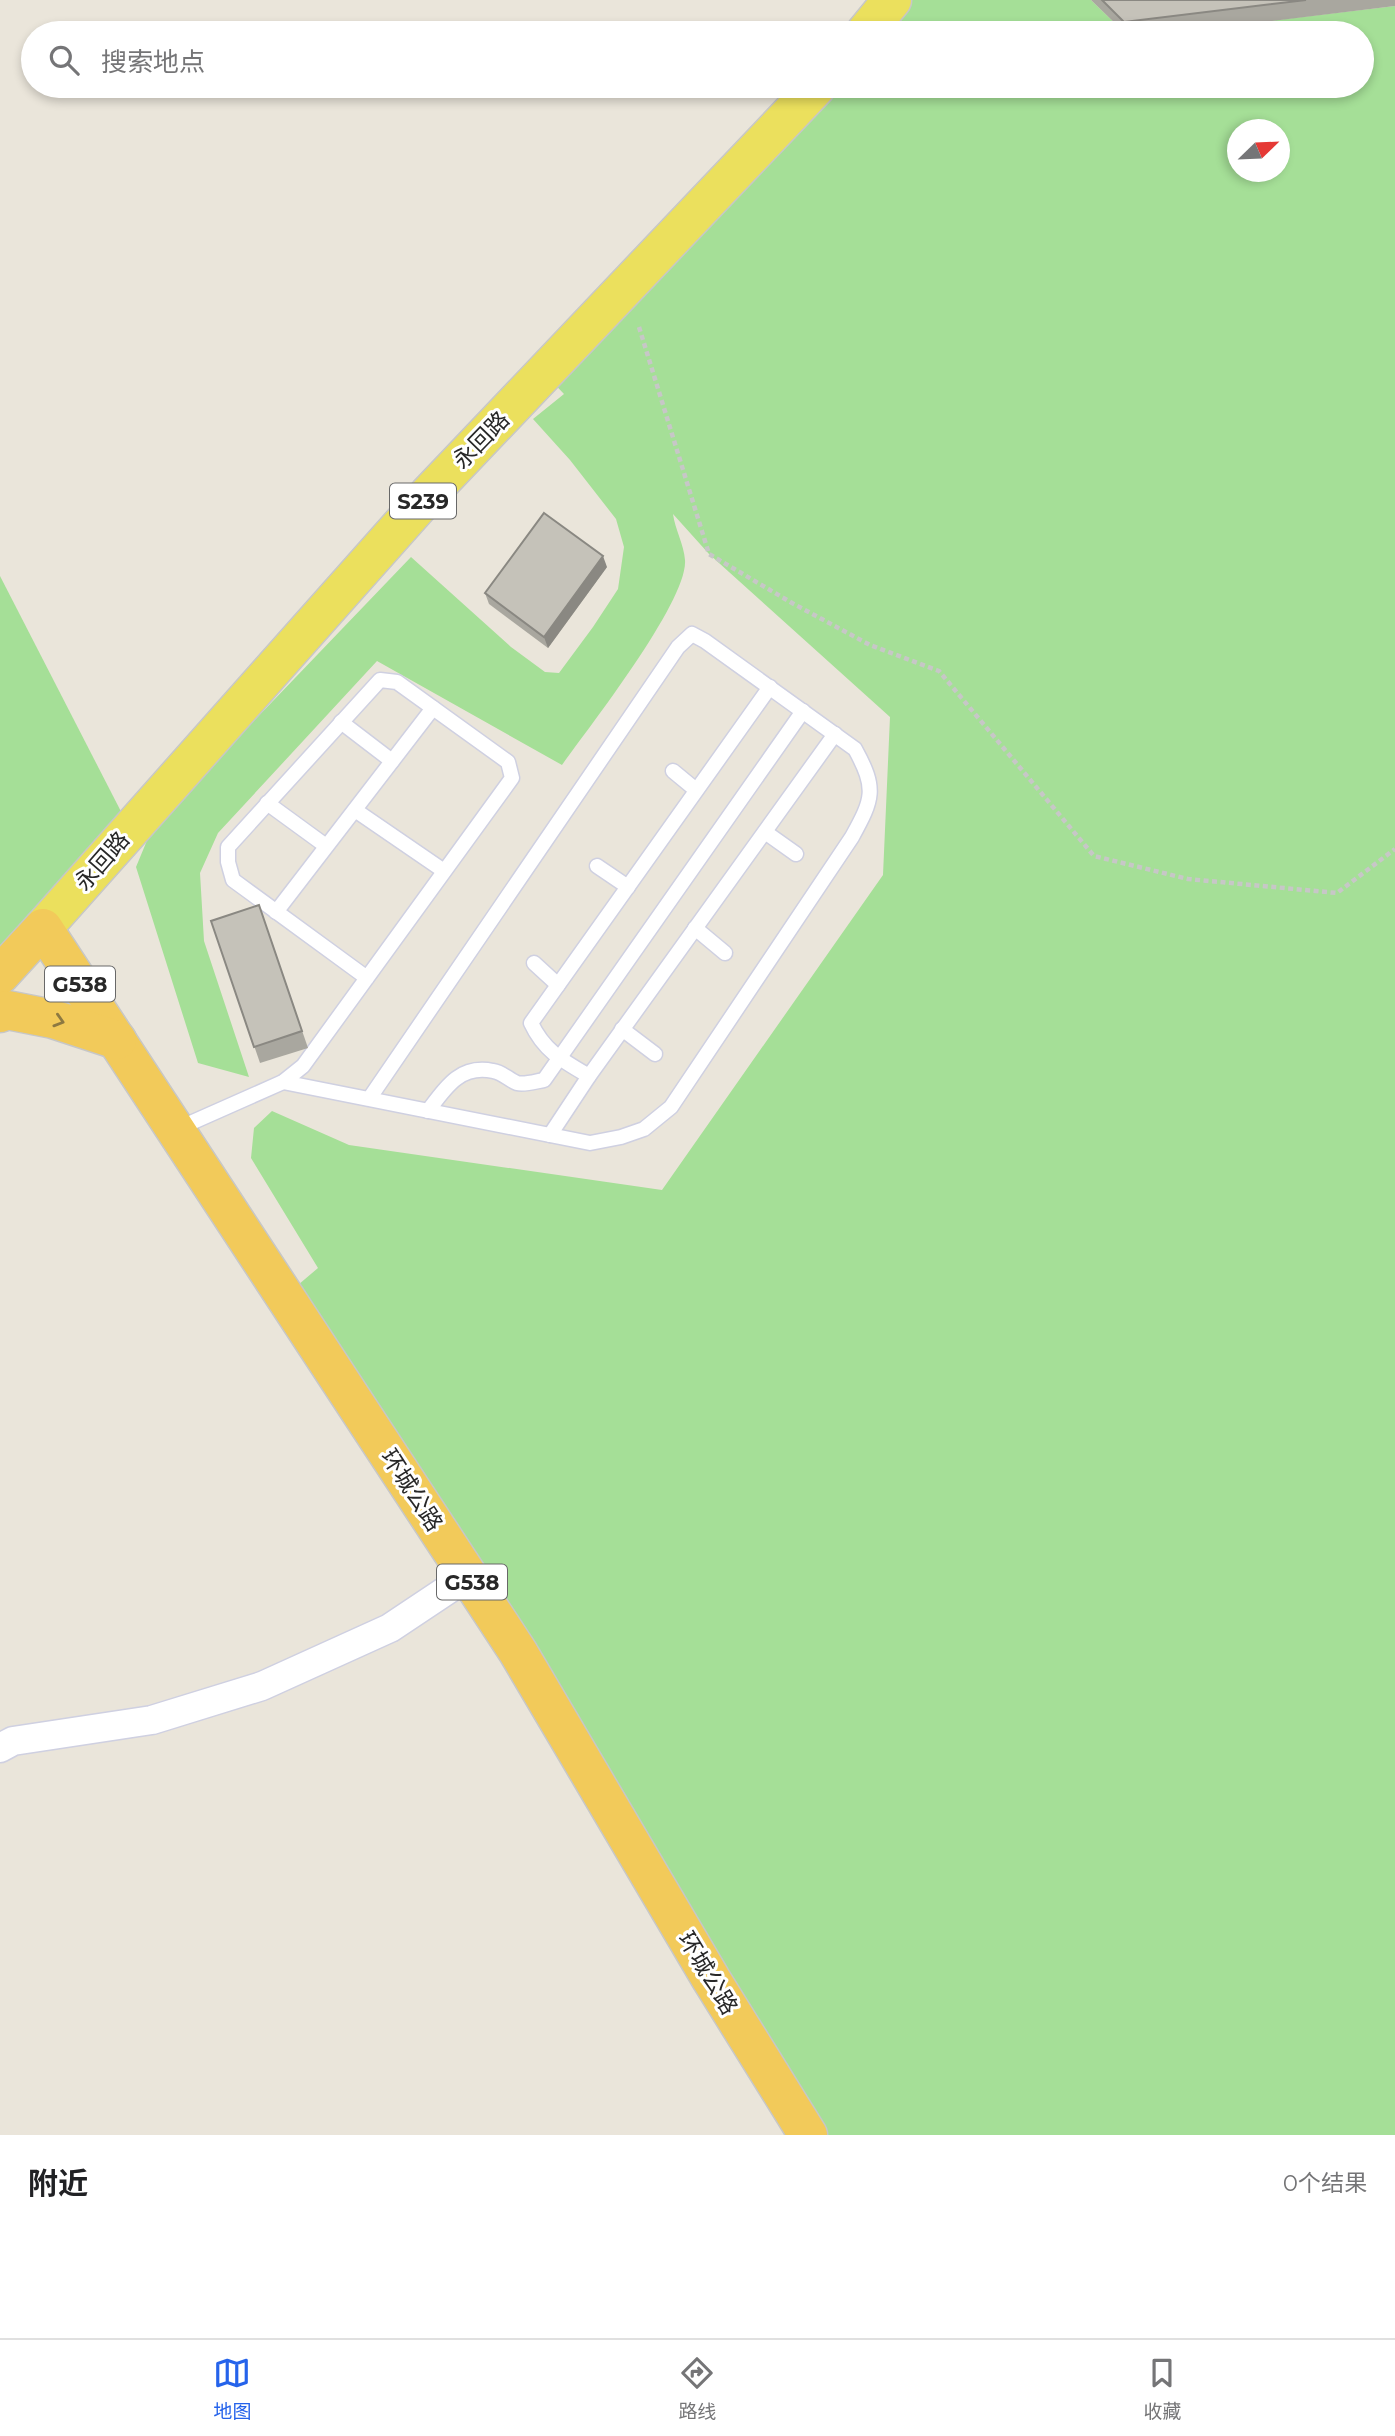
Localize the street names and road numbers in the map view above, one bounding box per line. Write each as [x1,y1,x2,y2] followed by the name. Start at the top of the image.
[447,405,515,475] street label: 永回路
[390,484,456,518] road number: S239
[69,826,135,896] street label: 永回路
[45,967,115,1002] road number: G538
[375,1444,449,1536] street label: 环城公路
[437,1564,507,1600] road number: G538
[672,1926,744,2020] street label: 环城公路

